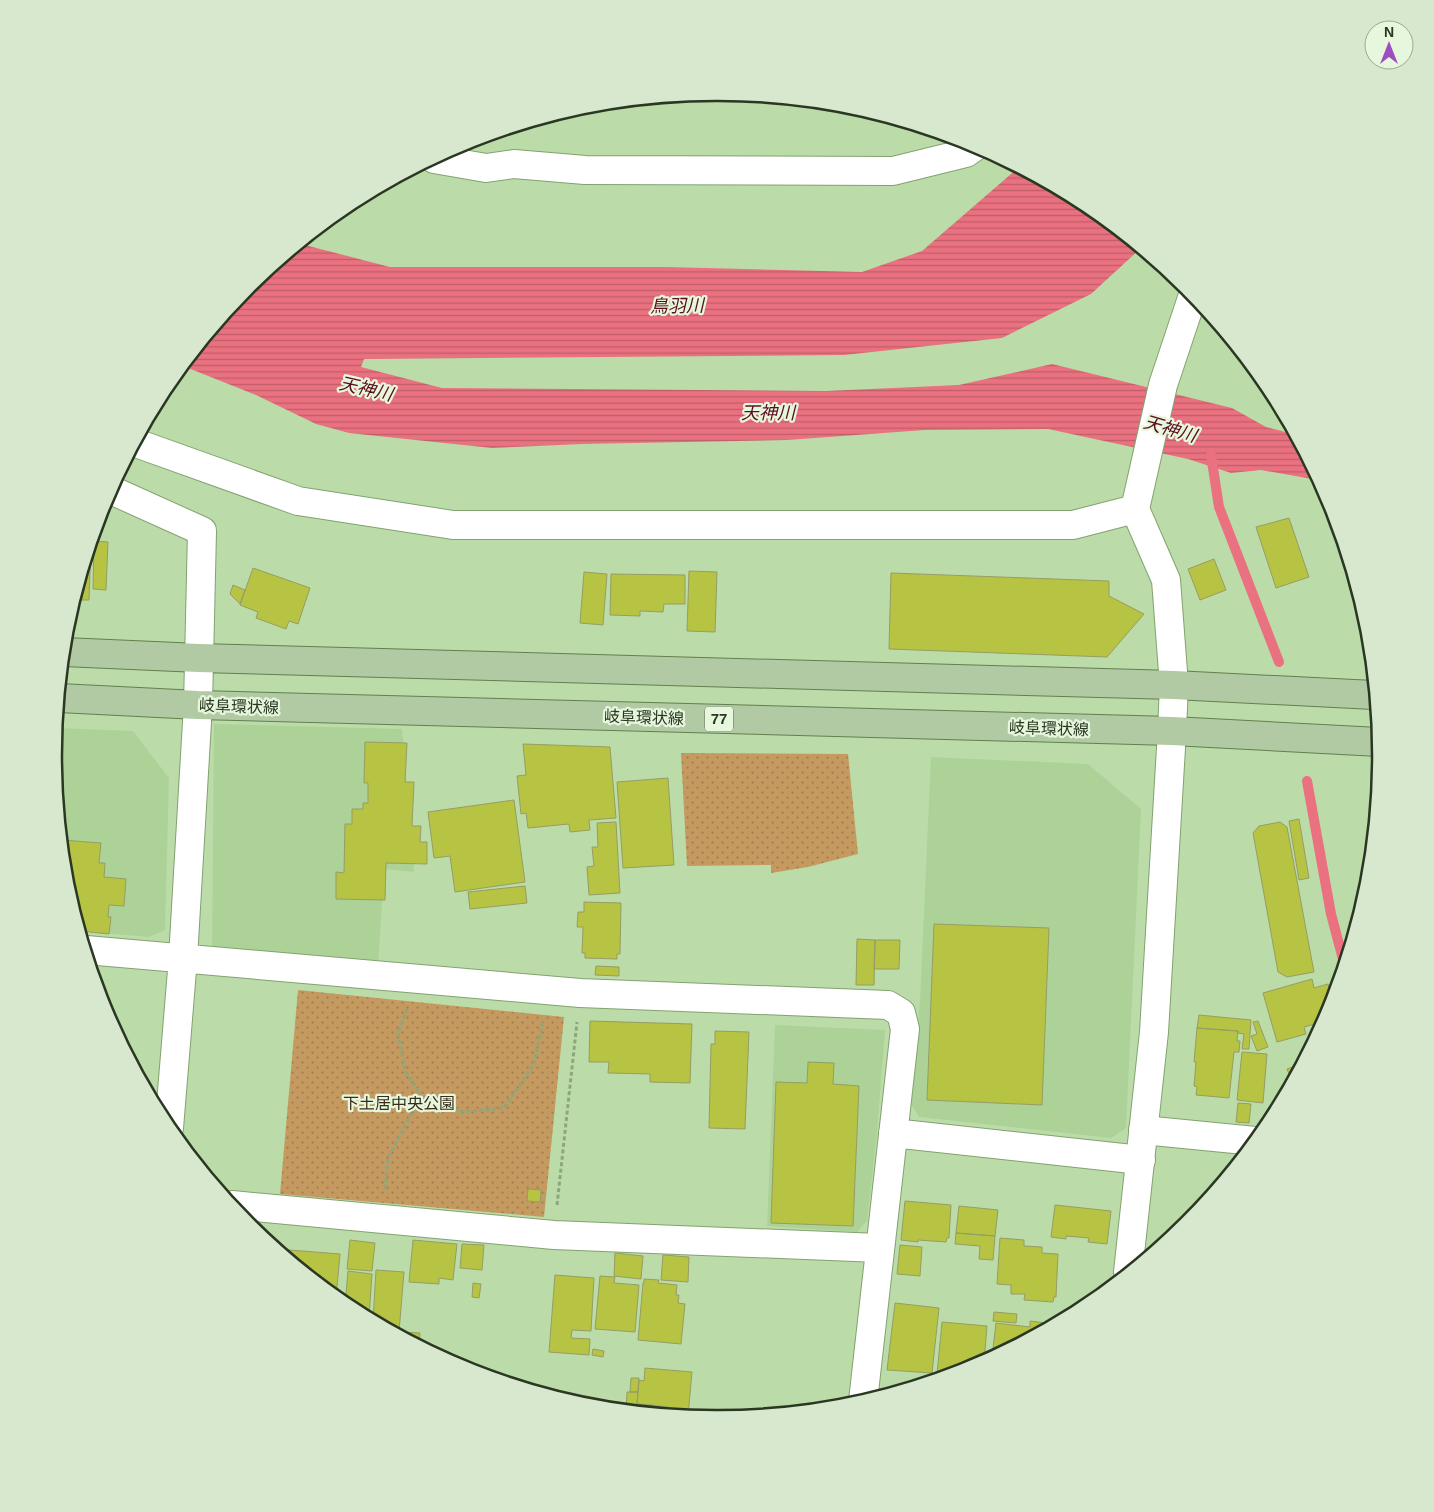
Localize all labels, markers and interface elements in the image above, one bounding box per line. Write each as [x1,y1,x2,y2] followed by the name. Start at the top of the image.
[1364,20,1414,70] north arrow
[1384,24,1394,40] text: N
[650,295,706,316] water label: 鳥羽川
[337,373,397,405] water label: 天神川
[741,403,797,423] water label: 天神川
[1141,412,1201,447] water label: 天神川
[199,697,279,716] street label: 岐阜環状線
[705,706,733,732] road number: 77
[604,708,684,727] street label: 岐阜環状線
[1009,719,1089,738] street label: 岐阜環状線
[343,1095,455,1112] park label: 下土居中央公園

